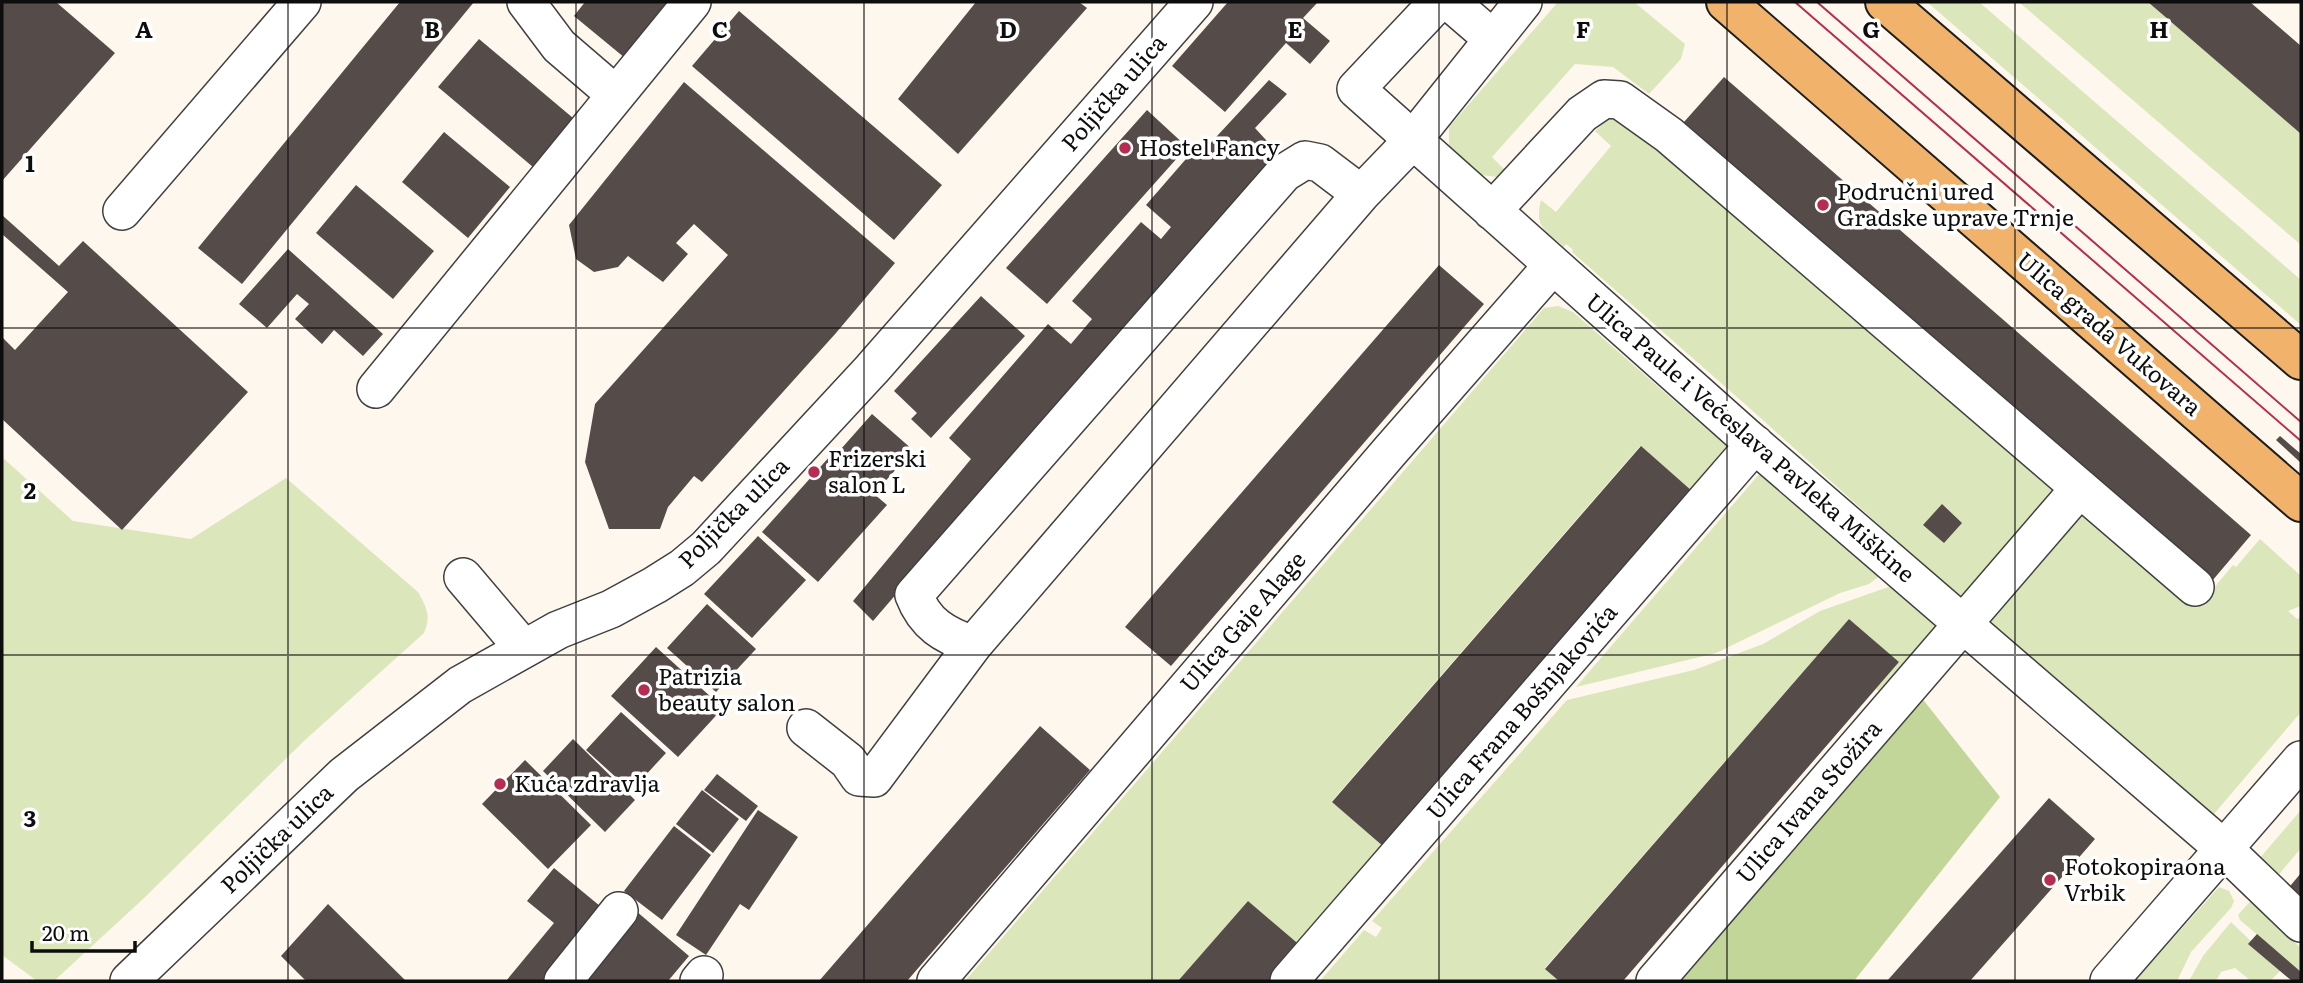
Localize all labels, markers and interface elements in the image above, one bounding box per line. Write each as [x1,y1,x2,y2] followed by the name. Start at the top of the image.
[135,11,153,45] text: A
[424,11,440,45] text: B
[712,11,728,45] text: C
[999,11,1017,45] text: D
[1287,11,1303,45] text: E
[1576,11,1591,45] text: F
[1862,11,1880,45] text: G
[2149,11,2169,45] text: H
[1052,25,1173,158] street label: Poljička ulica
[1139,129,1280,163] place label: Hostel Fancy
[1117,140,1133,156] marker: Hostel Fancy
[25,145,35,179] text: 1
[1837,173,2074,233] place label: Područni ured Gradske uprave Trnje
[1815,197,1831,213] marker: Područni ured Gradske uprave Trnje
[2011,243,2211,423] street label: Ulica grada Vukovara
[1579,284,1923,589] street label: Ulica Paule i Većeslava Pavleka Miškine
[828,440,926,500] place label: Frizerski salon L
[669,448,796,575] street label: Poljička ulica
[806,464,822,480] marker: Frizerski salon L
[24,472,36,506] text: 2
[1171,543,1312,699] street label: Ulica Gaje Alage
[1417,595,1624,826] street label: Ulica Frana Bošnjakovića
[658,658,795,718] place label: Patrizia beauty salon
[636,682,652,698] marker: Patrizia beauty salon
[1727,711,1889,890] street label: Ulica Ivana Stožira
[514,765,661,799] place label: Kuća zdravlja
[212,775,340,900] street label: Poljička ulica
[492,776,508,792] marker: Kuća zdravlja
[24,800,36,834] text: 3
[2064,848,2226,908] place label: Fotokopiraona Vrbik
[2042,872,2058,888] marker: Fotokopiraona Vrbik
[32,909,135,953] scale bar
[42,916,89,947] text: 20 m

